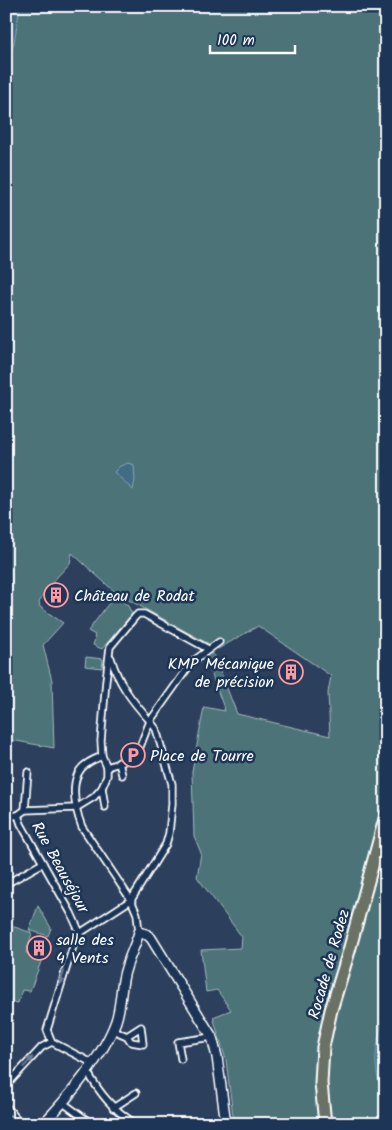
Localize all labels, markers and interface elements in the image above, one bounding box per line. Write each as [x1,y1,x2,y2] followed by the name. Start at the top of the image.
[210,22,294,54] scale bar
[217,29,255,53] text: 100 m
[43,582,69,608] building icon: Château de Rodat
[74,584,195,609] place label: Château de Rodat
[168,652,274,695] place label: KMP Mécanique de précision
[278,659,304,685] building icon: KMP Mécanique de précision
[120,742,146,768] parking icon: Place de Tourre
[150,744,254,769] place label: Place de Tourre
[24,817,96,920] street label: Rue Beauséjour
[302,907,357,1022] street label: Rocade de Rodez
[56,928,114,971] place label: salle des 4 Vents
[26,935,52,961] building icon: salle des 4 Vents
[58,971,66,986] one-way arrow
[22,1057,34,1069] one-way arrow

